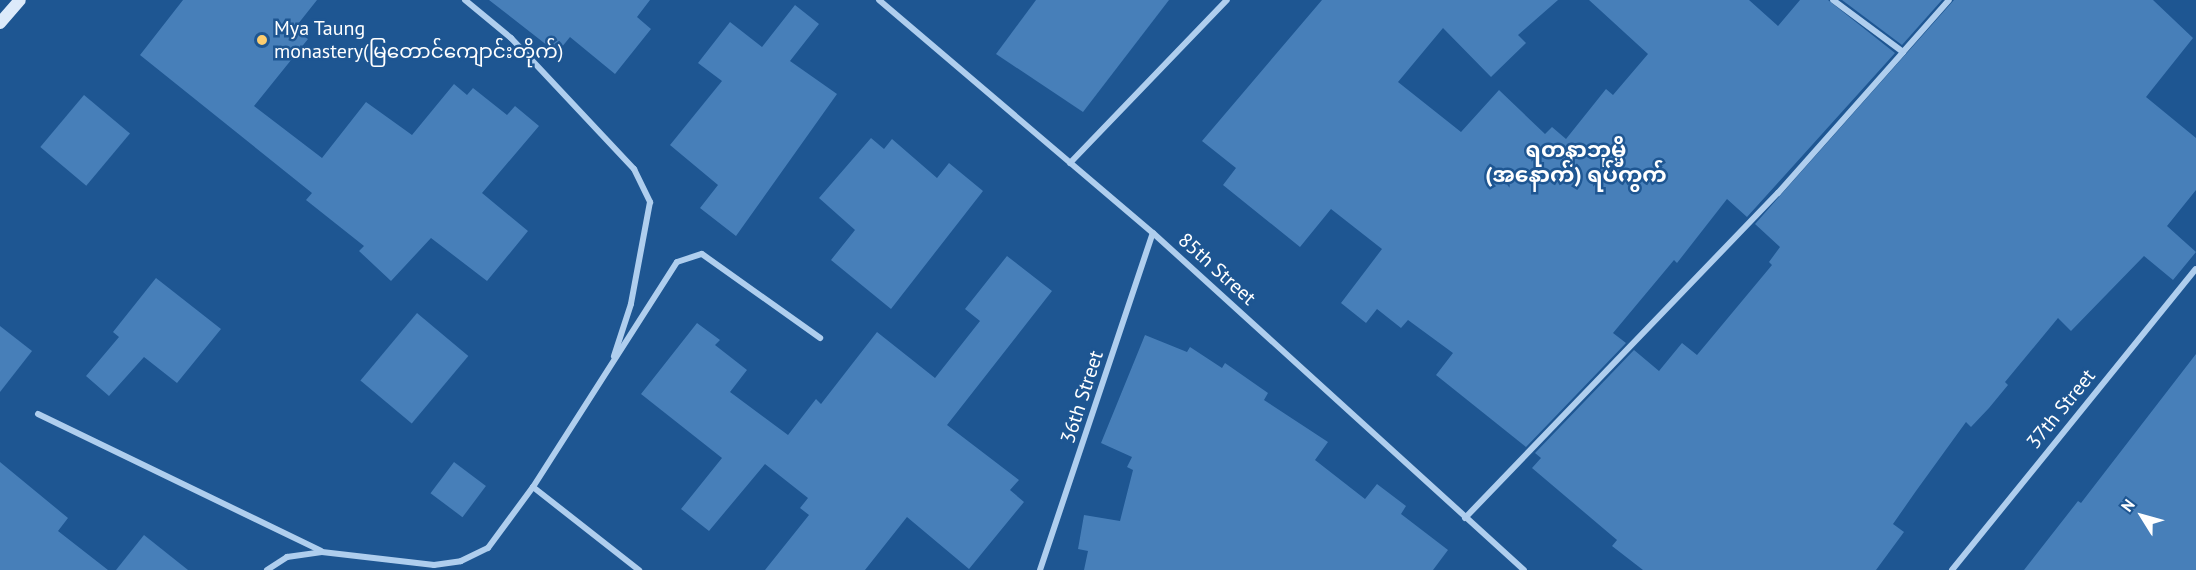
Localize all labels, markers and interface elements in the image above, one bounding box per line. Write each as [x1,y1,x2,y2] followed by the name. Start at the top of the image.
[274,16,563,63] place label: Mya Taung monastery(မြတောင်ကျောင်းတိုက်)
[255,33,269,47] marker: Mya Taung monastery(မြတောင်ကျောင်းတိုက်)
[1485,136,1667,188] district label: ရတနာဘုမ္မိ (အနောက်) ရပ်ကွက်
[1173,228,1261,310] street label: 85th Street
[1056,348,1108,446] street label: 36th Street
[2022,364,2100,454] street label: 37th Street
[2112,486,2172,546] north arrow
[2116,495,2139,515] text: N

